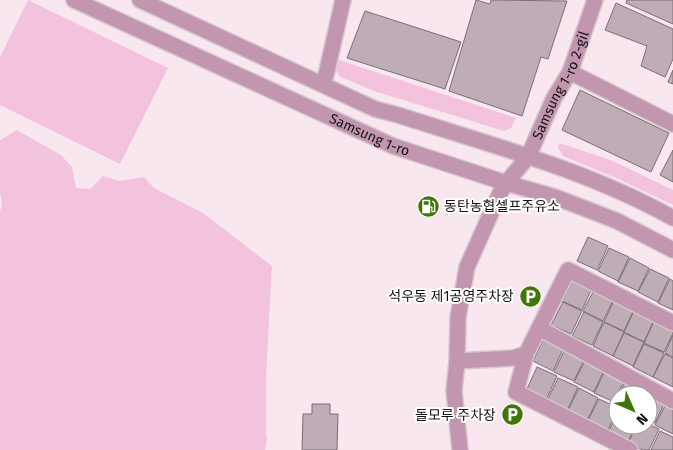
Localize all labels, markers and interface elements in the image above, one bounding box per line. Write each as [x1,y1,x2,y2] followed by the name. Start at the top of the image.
[528,29,592,142] street label: Samsung 1-ro 2-gil
[327,110,412,159] street label: Samsung 1-ro
[416,194,440,218] fuel station icon: 동탄농협셀프주유소
[444,198,560,215] place label: 동탄농협셀프주유소
[518,284,542,308] parking icon: 석우동 제1공영주차장
[388,288,514,305] place label: 석우동 제1공영주차장
[608,385,658,435] north arrow
[500,403,524,427] parking icon: 돌모루 주차장
[415,407,496,424] place label: 돌모루 주차장
[633,410,651,428] text: N

